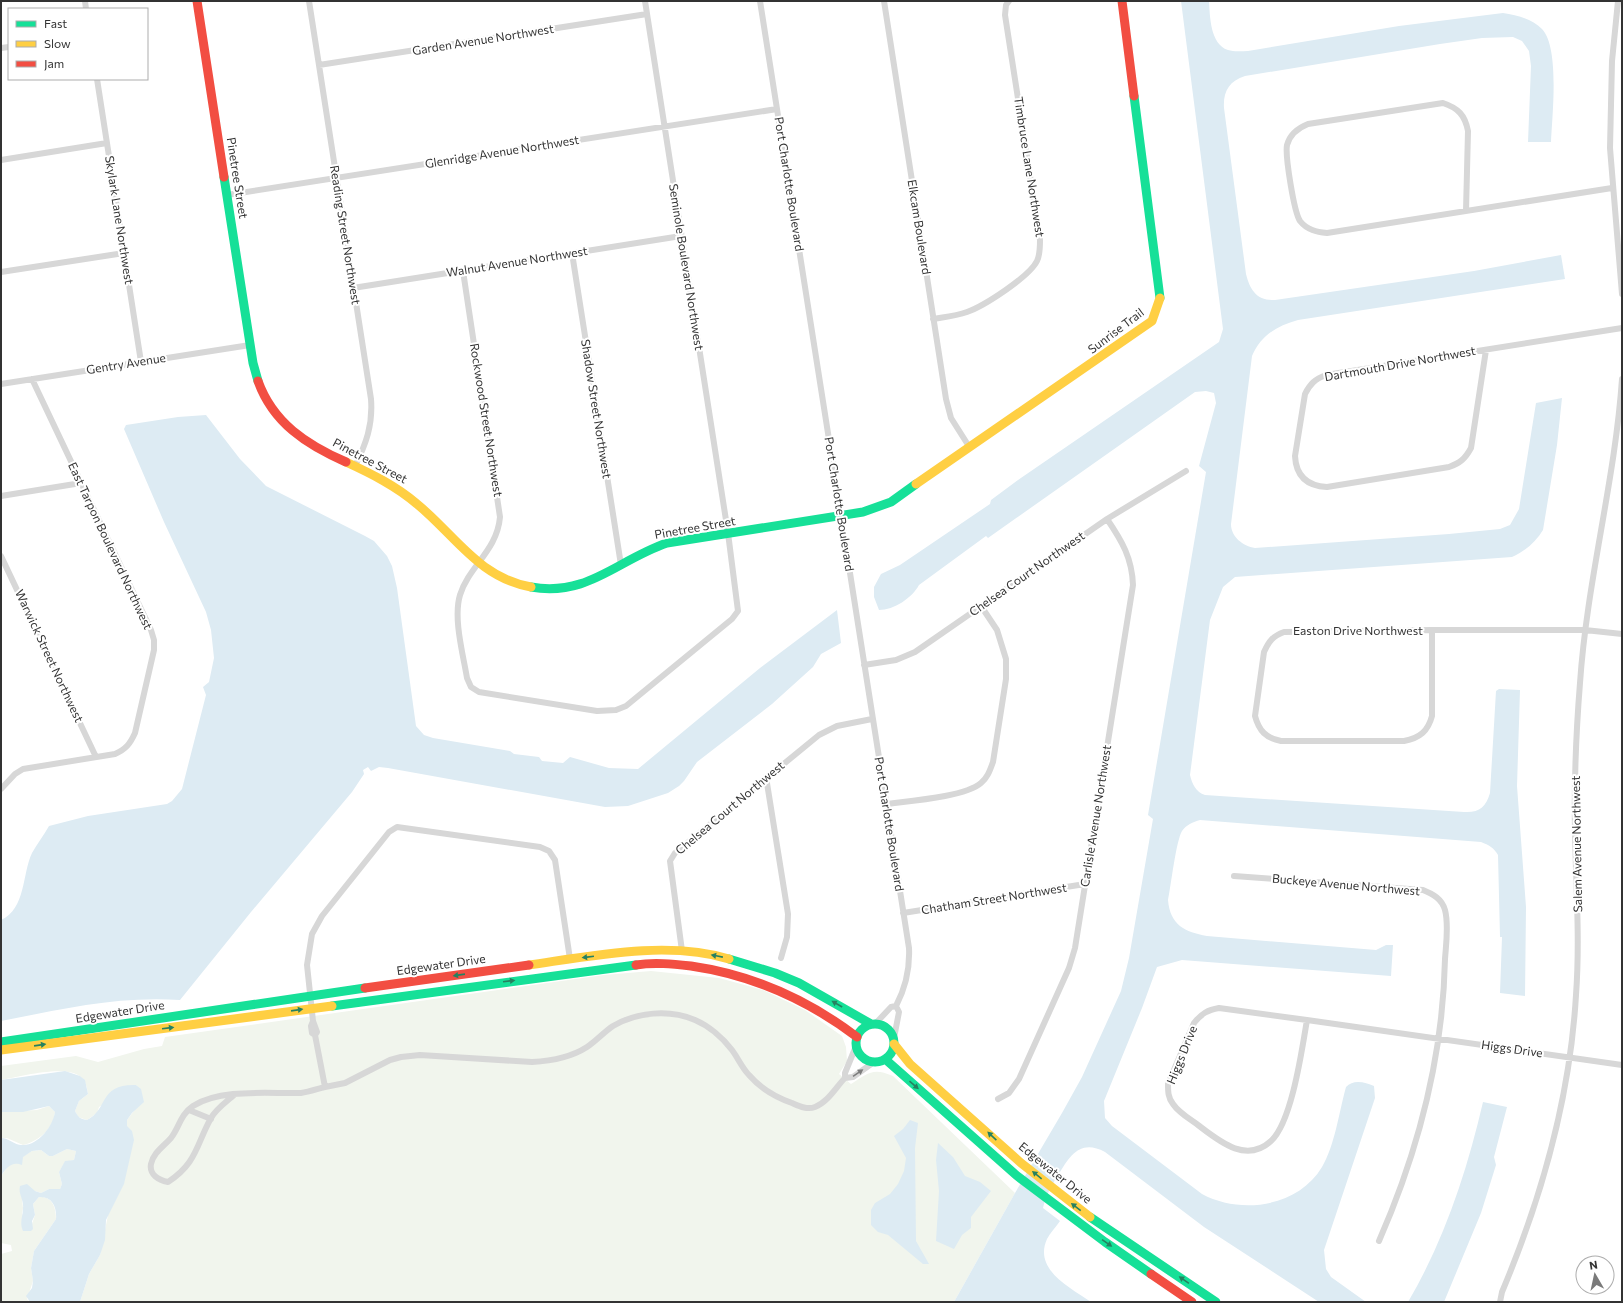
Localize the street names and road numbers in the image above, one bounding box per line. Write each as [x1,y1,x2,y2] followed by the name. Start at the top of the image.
[411,21,555,57] street label: Garden Avenue Northwest
[1012,96,1048,238] street label: Timbruce Lane Northwest
[772,116,808,252] street label: Port Charlotte Boulevard
[424,132,580,170] street label: Glenridge Avenue Northwest
[225,136,251,220] street label: Pinetree Street
[103,155,137,285] street label: Skylark Lane Northwest
[328,164,364,306] street label: Reading Street Northwest
[906,178,934,275] street label: Elkcam Boulevard
[667,183,707,351] street label: Seminole Boulevard Northwest
[445,243,589,279] street label: Walnut Avenue Northwest
[1085,305,1146,356] street label: Sunrise Trail
[579,338,615,480] street label: Shadow Street Northwest
[468,342,506,498] street label: Rockwood Street Northwest
[1323,343,1477,383] street label: Dartmouth Drive Northwest
[85,350,167,376] street label: Gentry Avenue
[331,435,410,486] street label: Pinetree Street
[822,436,858,572] street label: Port Charlotte Boulevard
[66,460,156,631] street label: East Tarpon Boulevard Northwest
[653,513,737,541] street label: Pinetree Street
[966,528,1087,618] street label: Chelsea Court Northwest
[13,587,87,724] street label: Warwick Street Northwest
[1293,623,1423,637] street label: Easton Drive Northwest
[1077,744,1113,888] street label: Carlisle Avenue Northwest
[872,756,908,892] street label: Port Charlotte Boulevard
[672,758,787,857] street label: Chelsea Court Northwest
[1568,776,1584,912] street label: Salem Avenue Northwest
[1272,871,1421,897] street label: Buckeye Avenue Northwest
[920,880,1068,916] street label: Chatham Street Northwest
[396,951,486,977] street label: Edgewater Drive
[74,997,165,1025] street label: Edgewater Drive
[1163,1023,1199,1086] street label: Higgs Drive
[1481,1037,1544,1059] street label: Higgs Drive
[1016,1139,1095,1206] street label: Edgewater Drive

